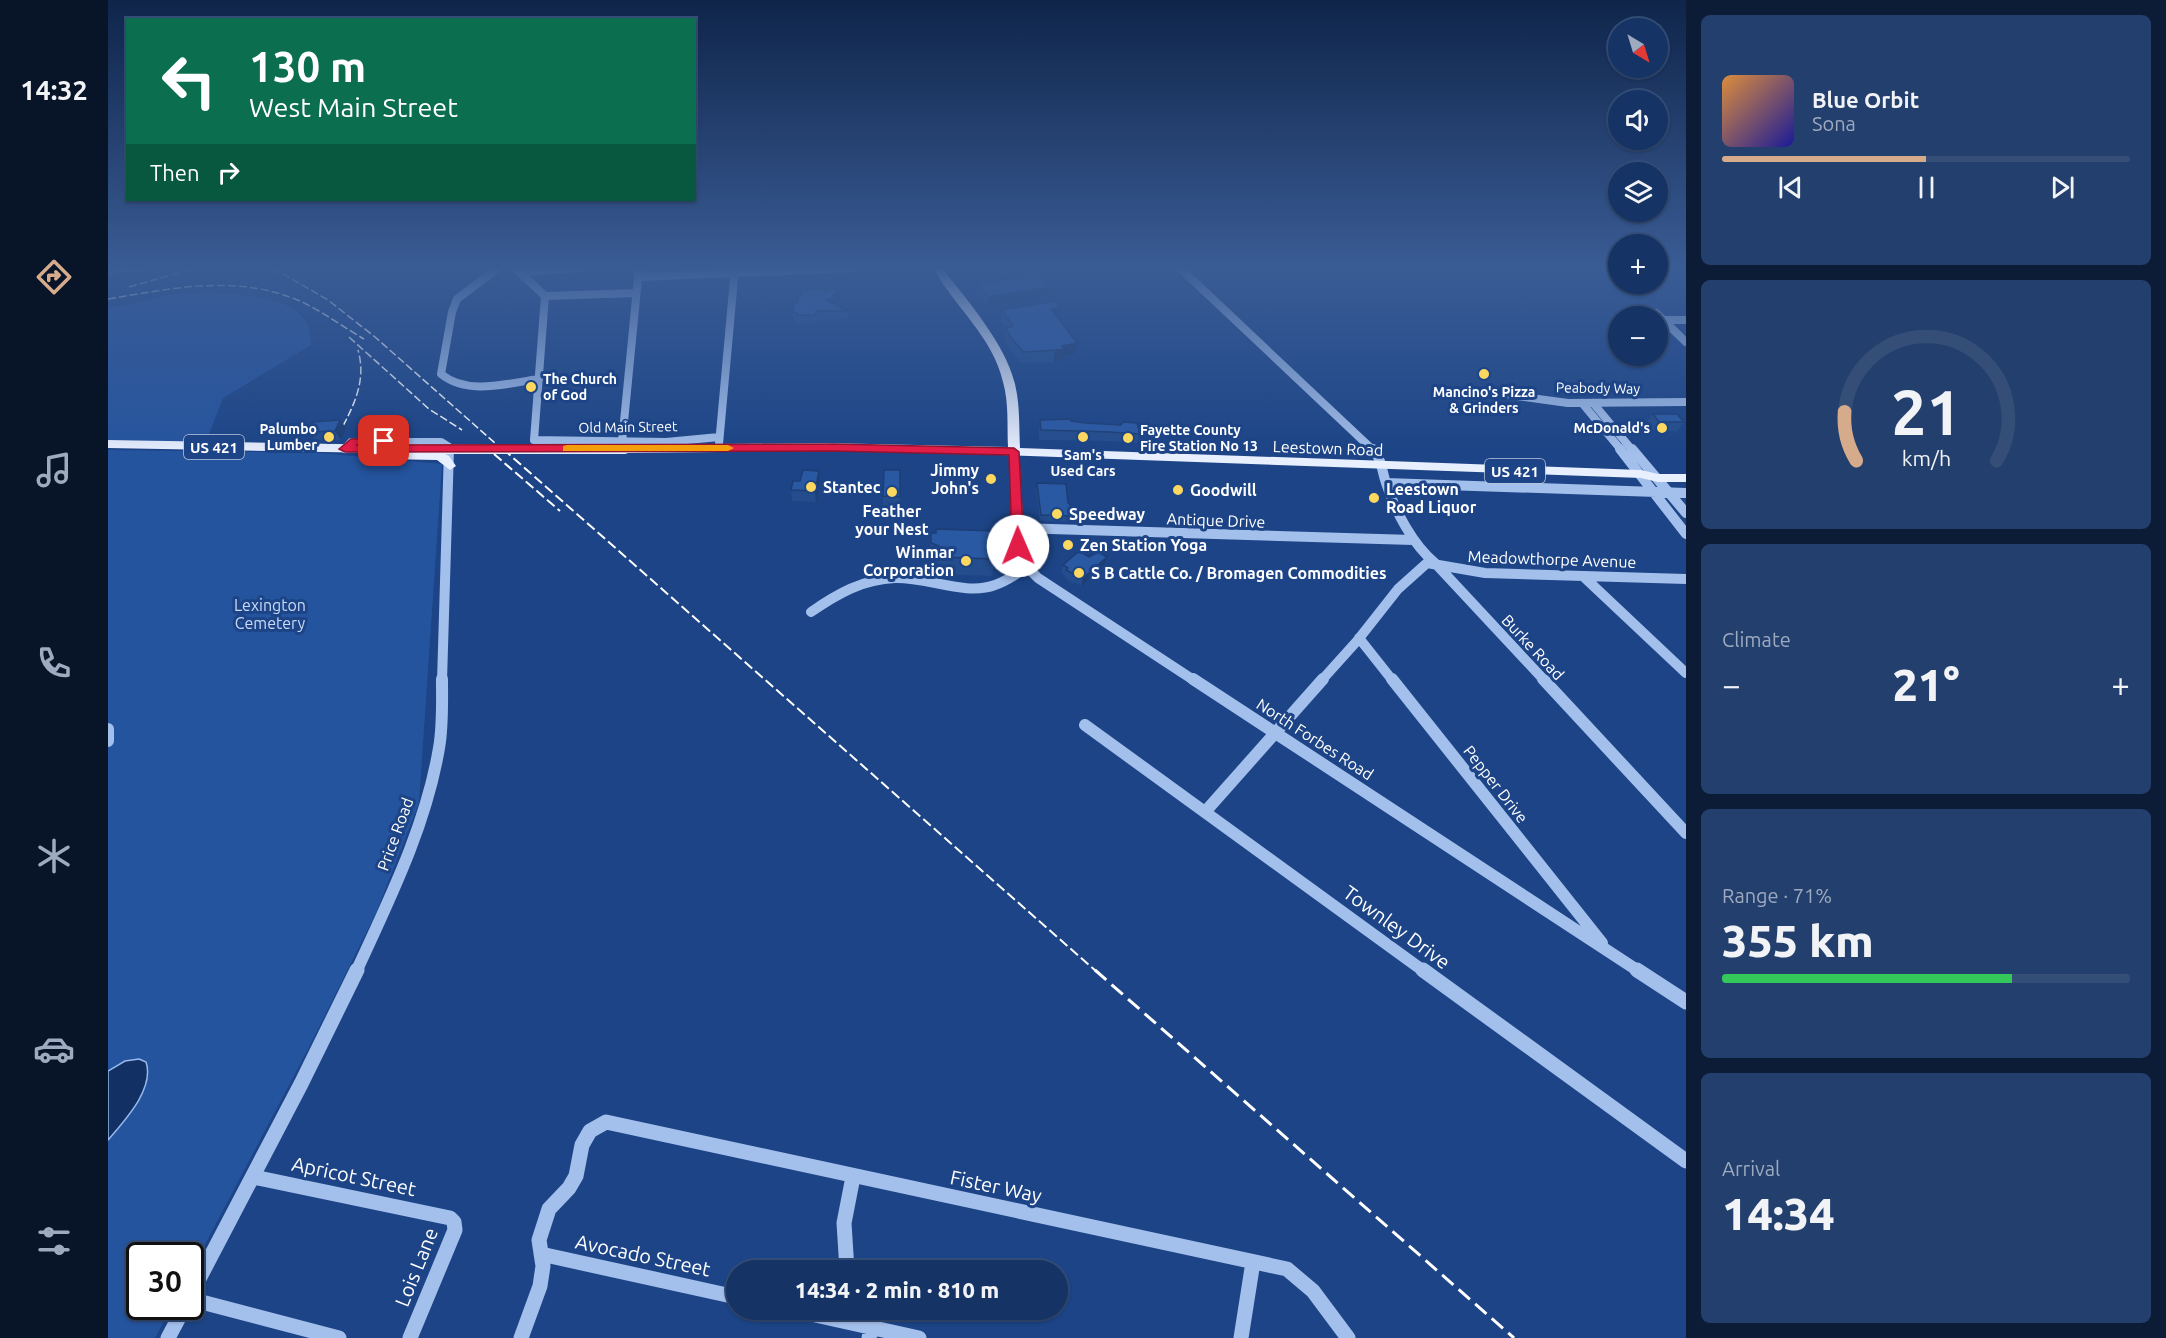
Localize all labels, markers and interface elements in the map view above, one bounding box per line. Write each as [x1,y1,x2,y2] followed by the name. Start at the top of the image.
[1608,18,1668,78] north arrow
[1608,18,1668,366] map controls
[150,42,228,120] icon: left
[249,43,366,90] text: 130 m
[20,75,88,105] text: 14:32
[1812,87,1919,112] text: Blue Orbit
[1608,90,1668,150] button: sound
[249,92,458,122] text: West Main Street
[1812,112,1856,135] text: Sona
[212,156,245,189] icon: right
[150,160,200,185] text: Then
[1608,162,1668,222] button: layers
[1774,171,1807,204] icon: previous
[1910,171,1943,204] icon: pause
[2046,171,2079,204] icon: next
[1608,234,1668,294] button: +
[33,256,75,298] icon: directions
[1608,306,1668,366] button: −
[1477,367,1491,381] marker: Mancino's Pizza & Grinders
[543,371,617,403] place label: The Church of God
[1891,378,1961,448] text: 21
[1556,379,1640,397] street label: Peabody Way
[524,380,538,394] marker: The Church of God
[1433,384,1535,416] place label: Mancino's Pizza & Grinders
[358,415,409,466] pin
[578,418,678,436] street label: Old Main Street
[1574,420,1650,436] place label: McDonald's
[259,421,317,453] place label: Palumbo Lumber
[1655,421,1669,435] marker: McDonald's
[1140,422,1258,454] place label: Fayette County Fire Station No 13
[367,424,400,457] icon: arrive
[322,430,336,444] marker: Palumbo Lumber
[1076,430,1090,444] marker: Sam's Used Cars
[1121,431,1135,445] marker: Fayette County Fire Station No 13
[184,435,244,459] road number: US 421
[1272,437,1384,459] street label: Leestown Road
[1050,447,1116,479] place label: Sam's Used Cars
[1901,447,1951,471] text: km/h
[33,449,75,491] icon: music
[1485,459,1545,483] road number: US 421
[930,461,979,497] place label: Jimmy John's
[984,472,998,486] marker: Jimmy John's
[823,478,881,496] place label: Stantec
[804,480,818,494] marker: Stantec
[1386,480,1477,516] place label: Leestown Road Liquor
[1190,481,1257,499] place label: Goodwill
[1171,483,1185,497] marker: Goodwill
[885,485,899,499] marker: Feather your Nest
[1367,491,1381,505] marker: Leestown Road Liquor
[855,502,929,538] place label: Feather your Nest
[1069,505,1146,523] place label: Speedway
[1050,507,1064,521] marker: Speedway
[1166,509,1266,531] street label: Antique Drive
[986,514,1050,578] position arrow
[1080,536,1207,554] place label: Zen Station Yoga
[1061,538,1075,552] marker: Zen Station Yoga
[863,543,954,579] place label: Winmar Corporation
[1467,547,1637,571] street label: Meadowthorpe Avenue
[959,554,973,568] marker: Winmar Corporation
[1091,564,1387,582] place label: S B Cattle Co. / Bromagen Commodities
[1072,566,1086,580] marker: S B Cattle Co. / Bromagen Commodities
[234,596,306,632] park label: Lexington Cemetery
[1498,611,1568,683] street label: Burke Road
[1722,628,1791,651] text: Climate
[33,642,75,684] icon: phone
[1892,659,1960,710] text: 21°
[1722,666,1741,703] text: −
[2111,666,2130,703] text: +
[1253,695,1377,783] street label: North Forbes Road
[1460,742,1532,826] street label: Pepper Drive
[373,795,417,873] street label: Price Road
[33,835,75,877] icon: climate
[1339,881,1455,973] street label: Townley Drive
[1722,884,1832,907] text: Range · 71%
[1722,915,1874,966] text: 355 km
[33,1028,75,1070] icon: car
[290,1152,418,1200] street label: Apricot Street
[1722,1157,1780,1180] text: Arrival
[948,1165,1044,1207] street label: Fister Way
[1722,1188,1835,1239] text: 14:34
[33,1220,75,1262] icon: filters
[390,1224,442,1310] street label: Lois Lane
[573,1229,713,1281] street label: Avocado Street
[126,1242,204,1320] speed limit sign: 30
[795,1277,999,1302] text: 14:34 · 2 min · 810 m

